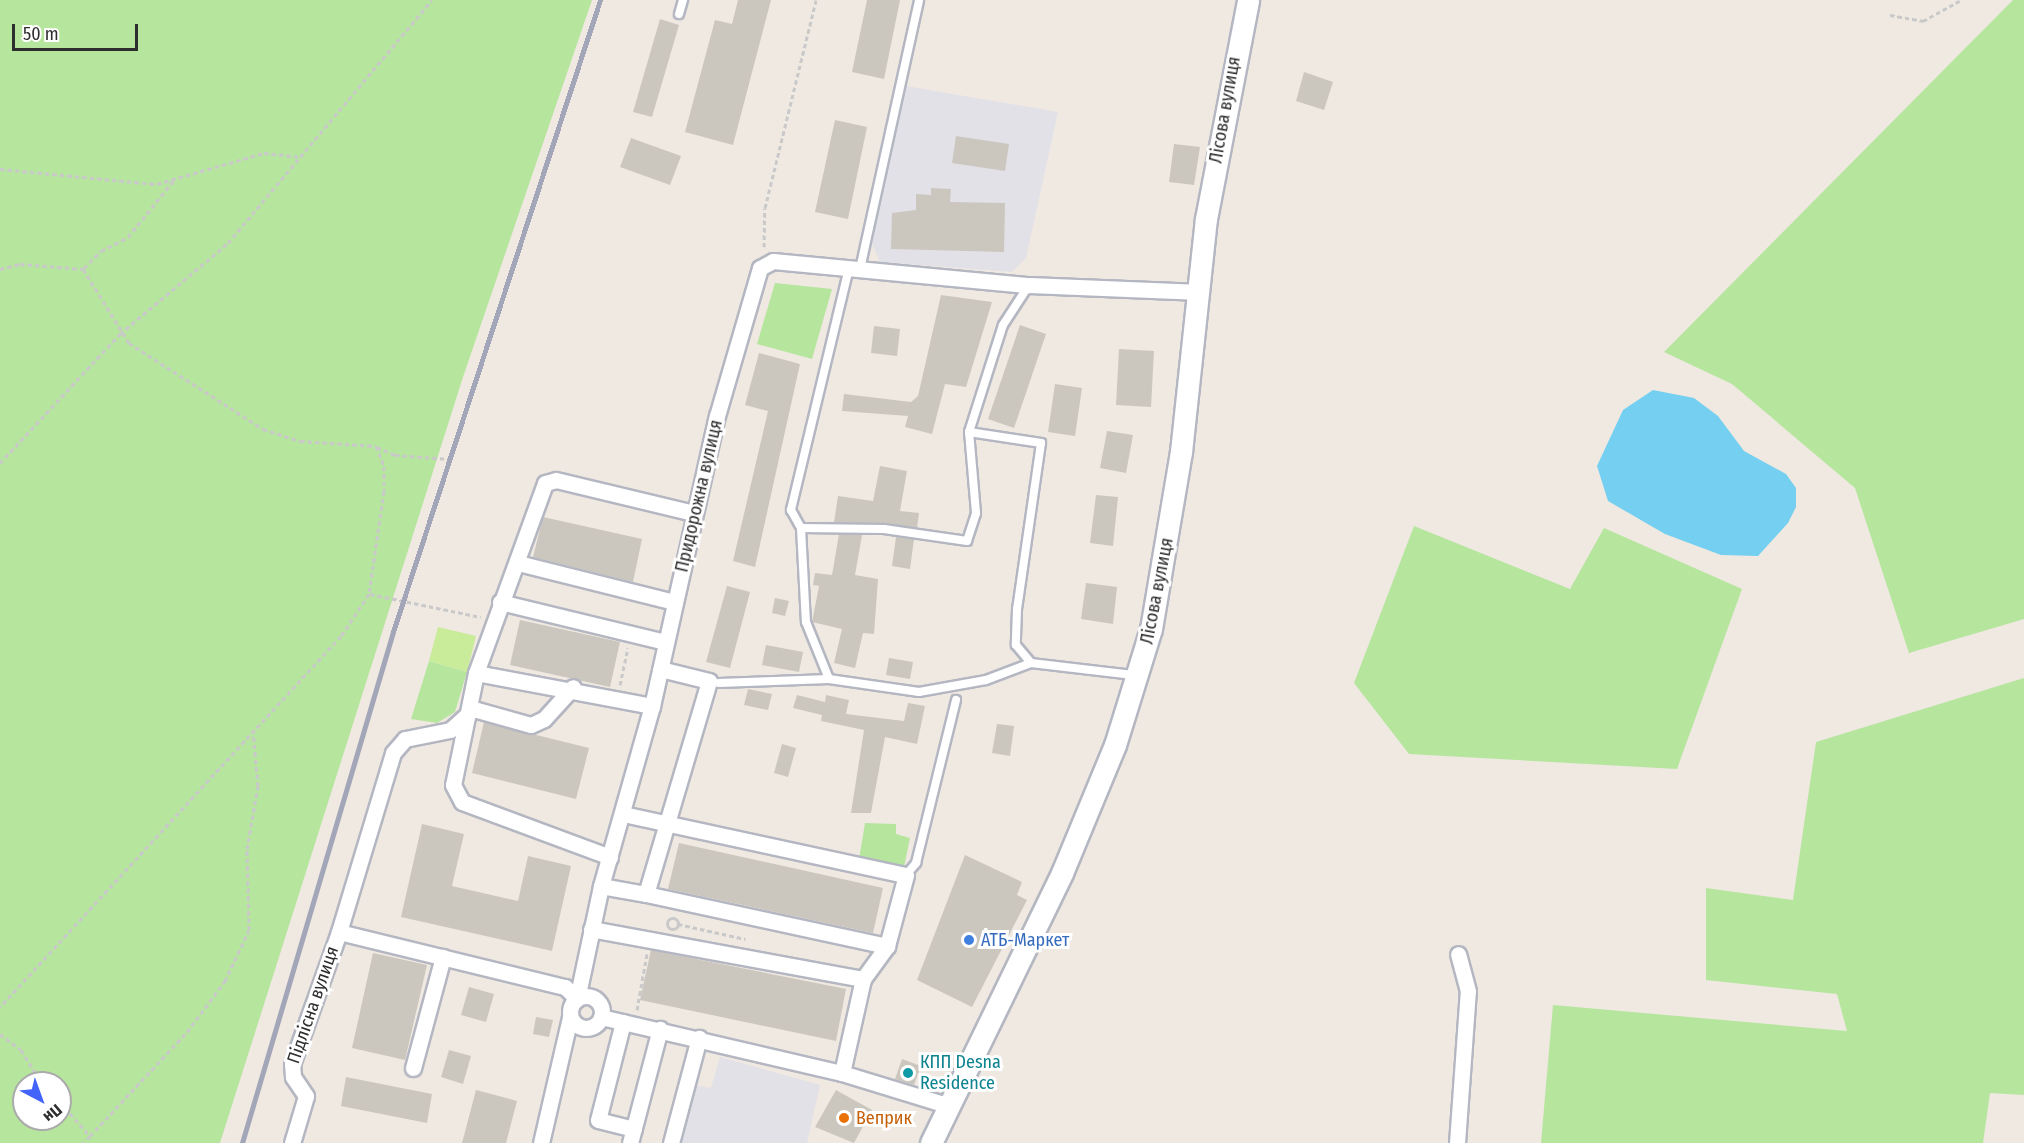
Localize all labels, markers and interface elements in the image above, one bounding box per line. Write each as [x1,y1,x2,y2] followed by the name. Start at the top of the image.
[15,12,141,50] scale bar
[23,23,59,45] text: 50 m
[1205,55,1245,165] street label: Лісова вулиця
[671,418,727,574] street label: Придорожна вулиця
[1136,536,1178,646] street label: Лісова вулиця
[981,929,1069,951] place label: АТБ-Маркет
[962,933,976,947] marker: АТБ-Маркет
[283,943,343,1067] street label: Підлісна вулиця
[920,1052,1001,1094] place label: КПП Desna Residence
[901,1066,915,1080] marker: КПП Desna Residence
[12,1071,72,1131] north arrow
[40,1100,66,1127] text: Пн
[856,1107,912,1129] place label: Веприк
[837,1111,851,1125] marker: Веприк

